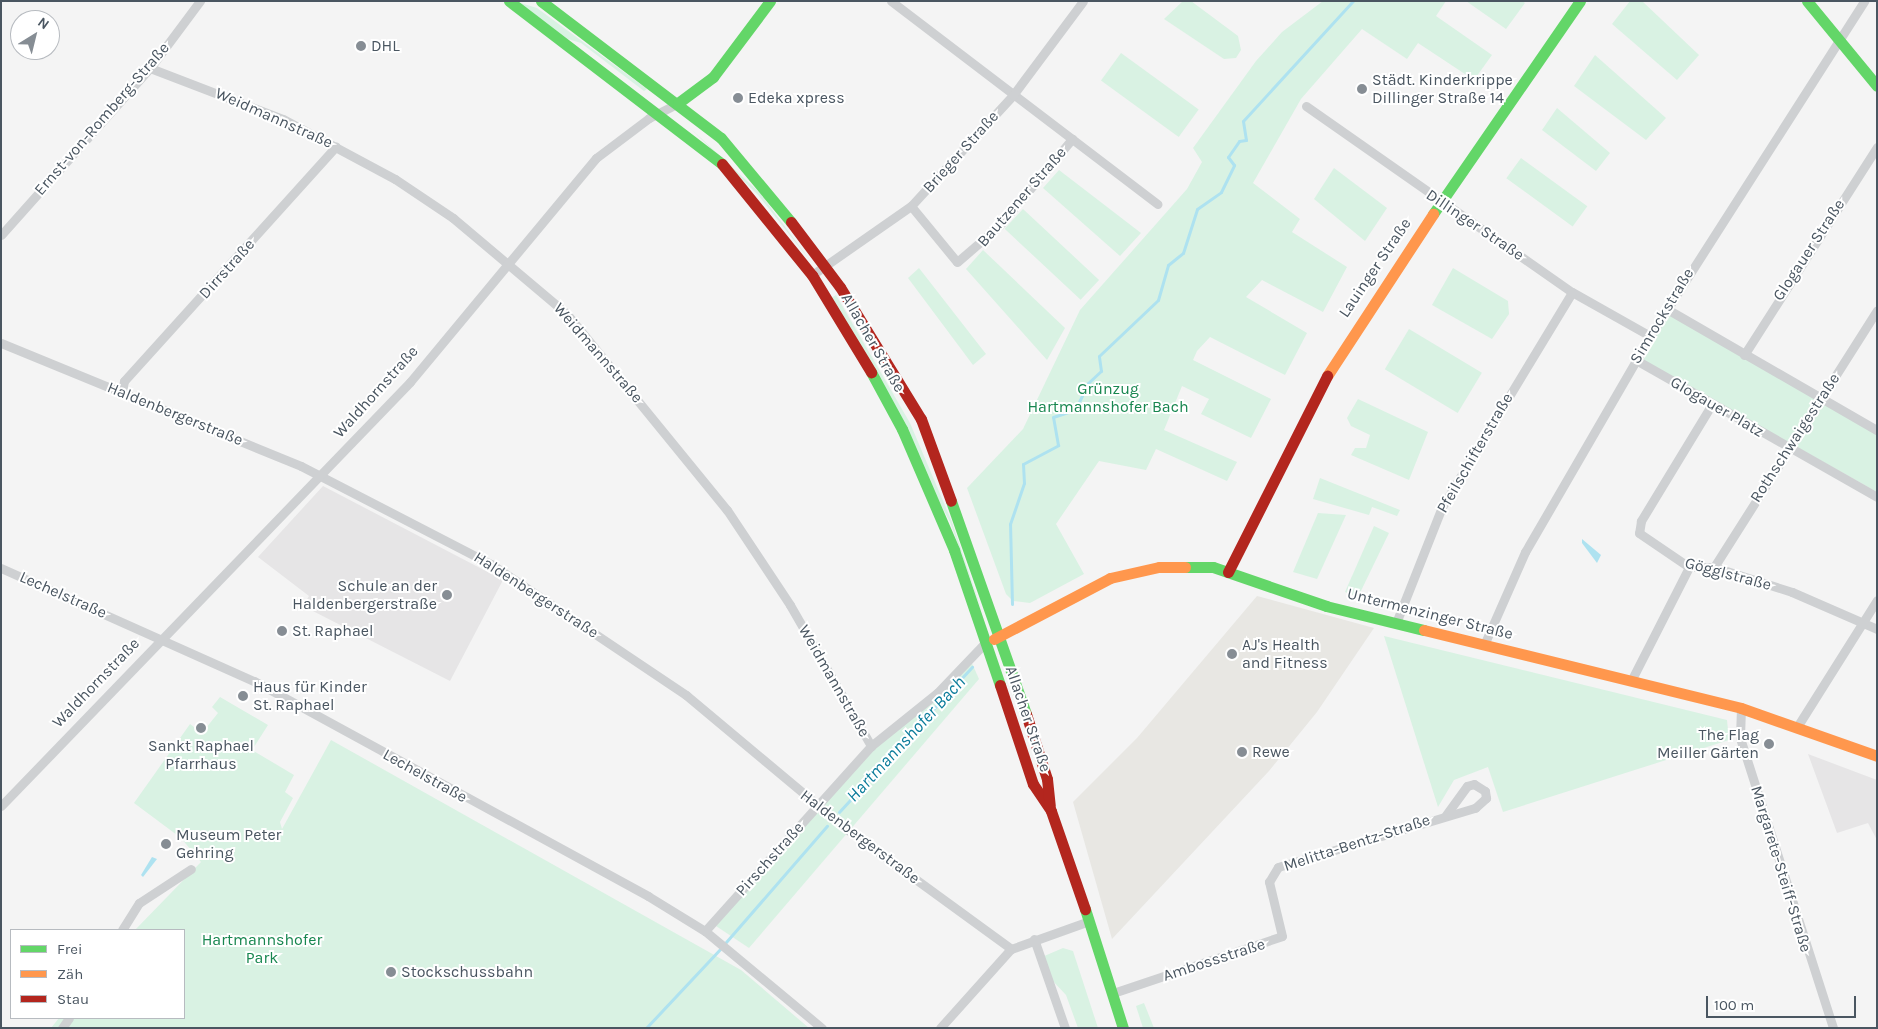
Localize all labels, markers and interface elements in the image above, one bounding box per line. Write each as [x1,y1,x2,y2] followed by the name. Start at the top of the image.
[10,10,60,60] north arrow
[34,13,53,33] text: N
[371,36,400,56] place label: DHL
[30,39,174,199] street label: Ernst-von-Romberg-Straße
[355,40,367,52] marker: DHL
[1372,70,1513,108] place label: Städt. Kinderkrippe Dillinger Straße 14
[1356,83,1368,95] marker: Städt. Kinderkrippe Dillinger Straße 14
[212,84,336,152] street label: Weidmannstraße
[748,88,845,108] place label: Edeka xpress
[732,92,744,104] marker: Edeka xpress
[919,107,1003,197] street label: Brieger Straße
[973,143,1071,251] street label: Bautzener Straße
[1422,185,1528,265] street label: Dillinger Straße
[1769,196,1849,304] street label: Glogauer Straße
[1335,215,1415,321] street label: Lauinger Straße
[195,235,259,303] street label: Dirrstraße
[1626,265,1698,367] street label: Simrockstraße
[837,290,909,396] street label: Allacher Straße
[549,299,647,407] street label: Weidmannstraße
[330,342,422,442] street label: Waldhornstraße
[1746,370,1844,506] street label: Rothschwaigestraße
[1667,373,1767,441] street label: Glogauer Platz
[104,378,246,450] street label: Haldenbergerstraße
[1027,379,1189,417] park label: Grünzug Hartmannshofer Bach
[1433,390,1517,516] street label: Pfeilschifterstraße
[470,548,602,642] street label: Haldenbergerstraße
[1683,553,1773,595] street label: Gögglstraße
[16,567,110,623] street label: Lechelstraße
[292,576,437,614] place label: Schule an der Haldenbergerstraße
[1345,584,1515,644] street label: Untermenzinger Straße
[441,589,453,601] marker: Schule an der Haldenbergerstraße
[292,621,373,641] place label: St. Raphael
[794,621,874,741] street label: Weidmannstraße
[276,625,288,637] marker: St. Raphael
[48,634,144,732] street label: Waldhornstraße
[1242,635,1328,673] place label: AJ's Health and Fitness
[1226,648,1238,660] marker: AJ's Health and Fitness
[1001,663,1055,775] street label: Allacher Straße
[842,672,970,806] water label: Hartmannshofer Bach
[253,677,367,715] place label: Haus für Kinder St. Raphael
[237,690,249,702] marker: Haus für Kinder St. Raphael
[195,722,207,734] marker: Sankt Raphael Pfarrhaus
[1657,725,1759,763] place label: The Flag Meiller Gärten
[148,736,254,774] place label: Sankt Raphael Pfarrhaus
[1763,738,1775,750] marker: The Flag Meiller Gärten
[1252,742,1290,762] place label: Rewe
[380,745,470,807] street label: Lechelstraße
[1236,746,1248,758] marker: Rewe
[1747,783,1815,955] street label: Margarete-Steiff-Straße
[796,786,924,888] street label: Haldenbergerstraße
[1281,810,1433,876] street label: Melitta-Bentz-Straße
[732,818,808,900] street label: Pirschstraße
[176,825,281,863] place label: Museum Peter Gehring
[160,838,172,850] marker: Museum Peter Gehring
[10,929,185,1019] legend
[202,930,322,968] park label: Hartmannshofer Park
[1161,934,1267,986] street label: Ambossstraße
[57,940,82,958] text: Frei
[401,962,533,982] place label: Stockschussbahn
[57,965,83,983] text: Zäh
[385,966,397,978] marker: Stockschussbahn
[1708,986,1858,1018] scale bar
[57,990,89,1008] text: Stau
[1714,996,1754,1014] text: 100 m

